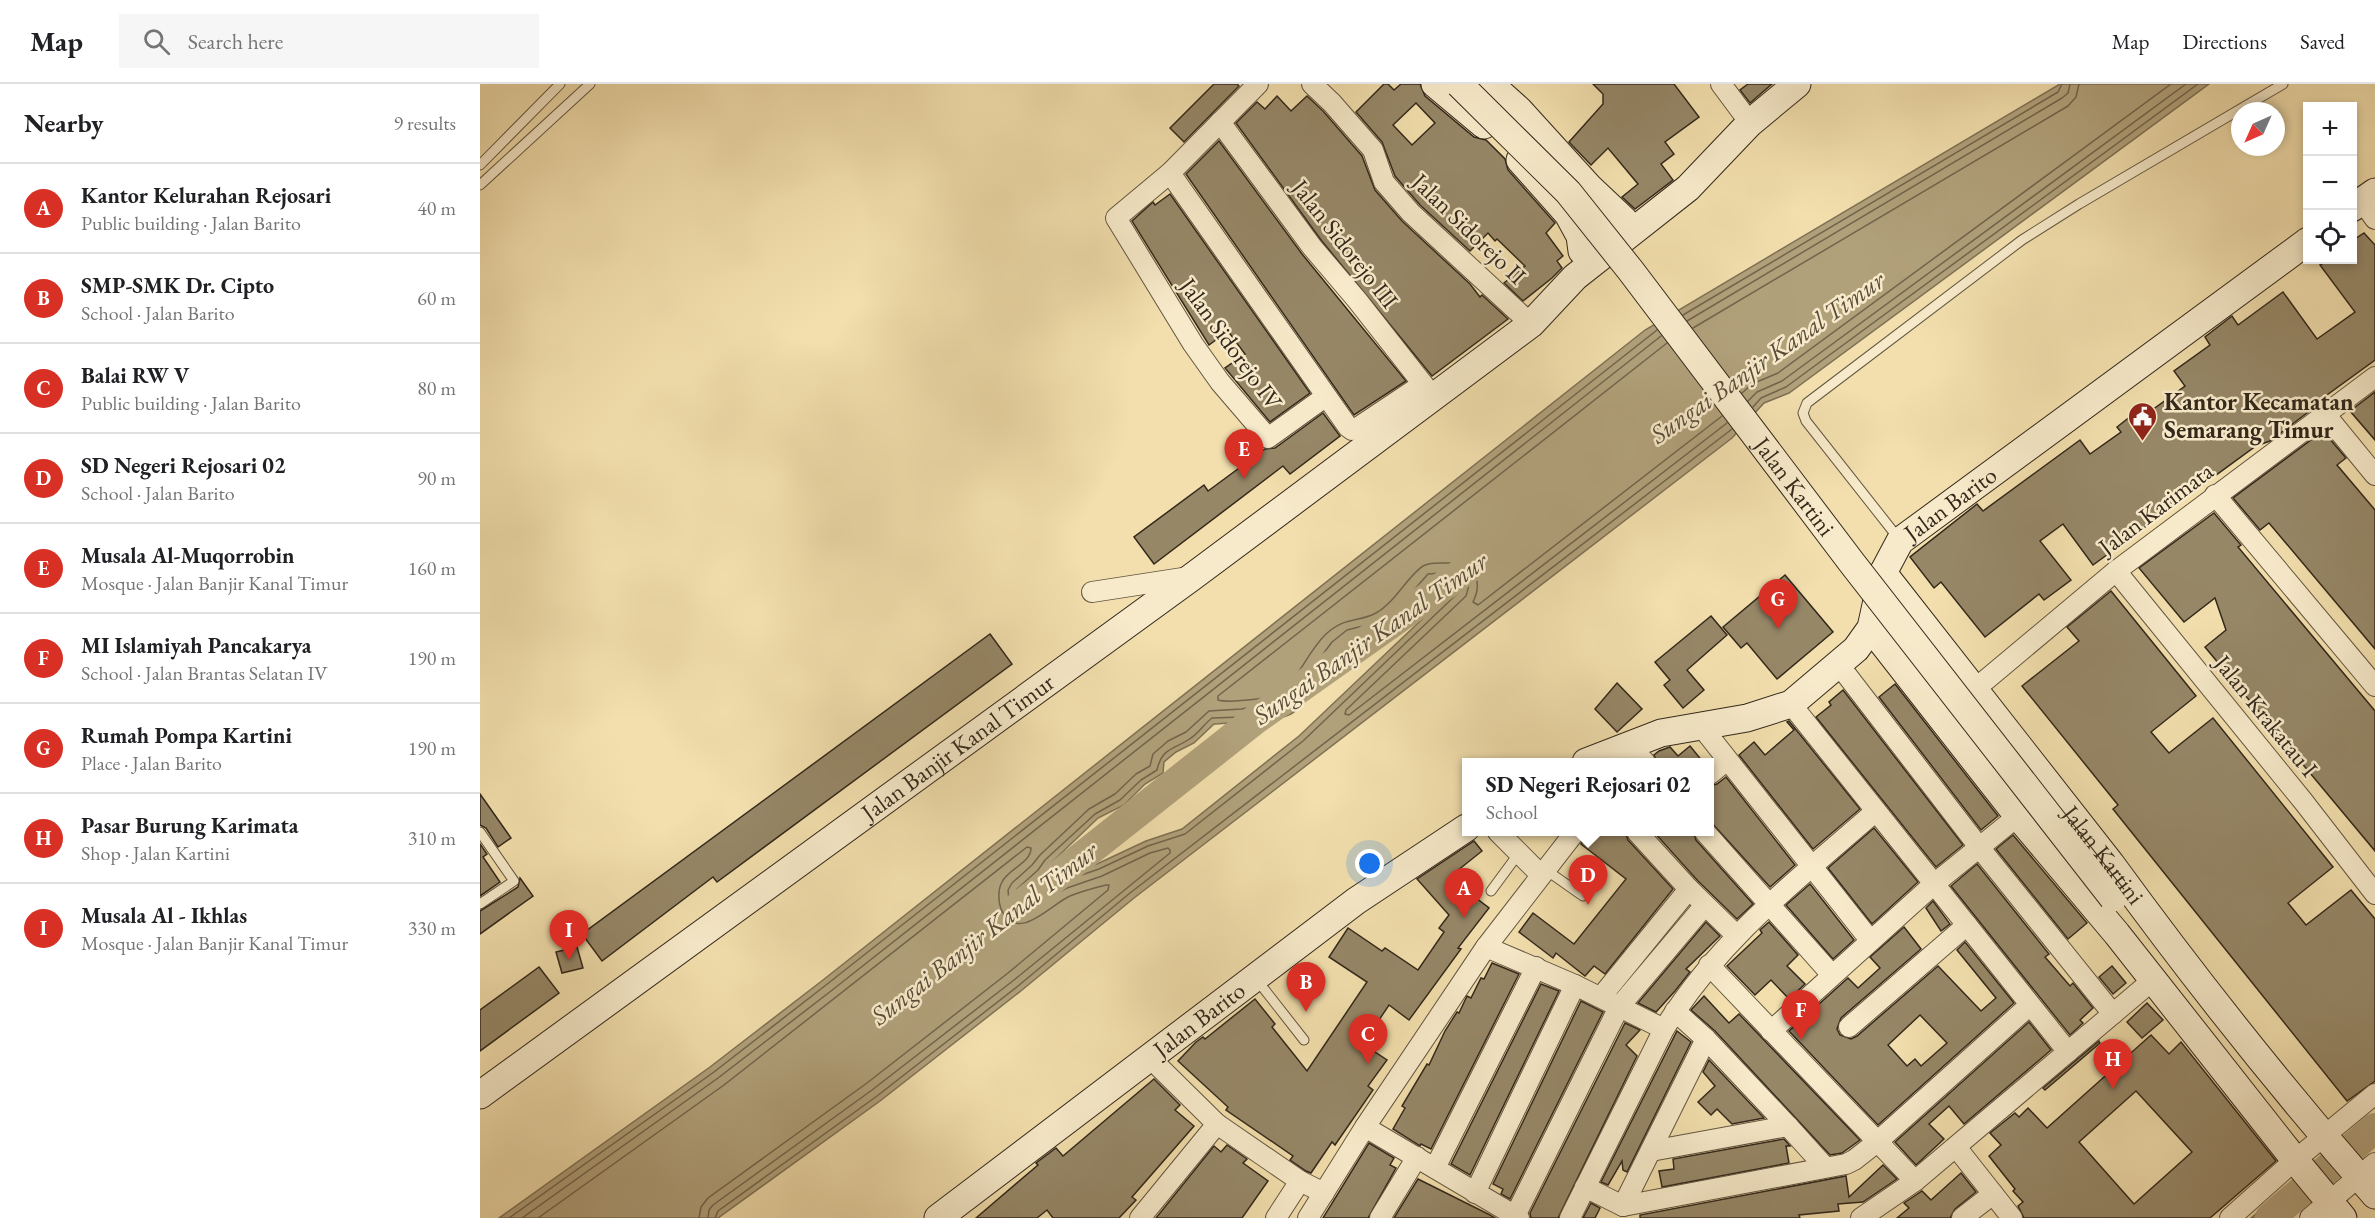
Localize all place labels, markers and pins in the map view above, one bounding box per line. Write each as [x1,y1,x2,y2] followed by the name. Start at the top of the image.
[2164,386,2354,446] place label: Kantor Kecamatan Semarang Timur
[2127,400,2159,442] public building icon: Kantor Kecamatan Semarang Timur
[1224,430,1263,479] pin: E
[1758,580,1798,629] pin: G
[1568,856,1608,905] pin: D
[1444,868,1484,918] pin: A
[550,910,589,960] pin: I
[1286,962,1326,1012] pin: B
[1782,990,1820,1040] pin: F
[1348,1014,1388,1064] pin: C
[2094,1040,2132,1089] pin: H

